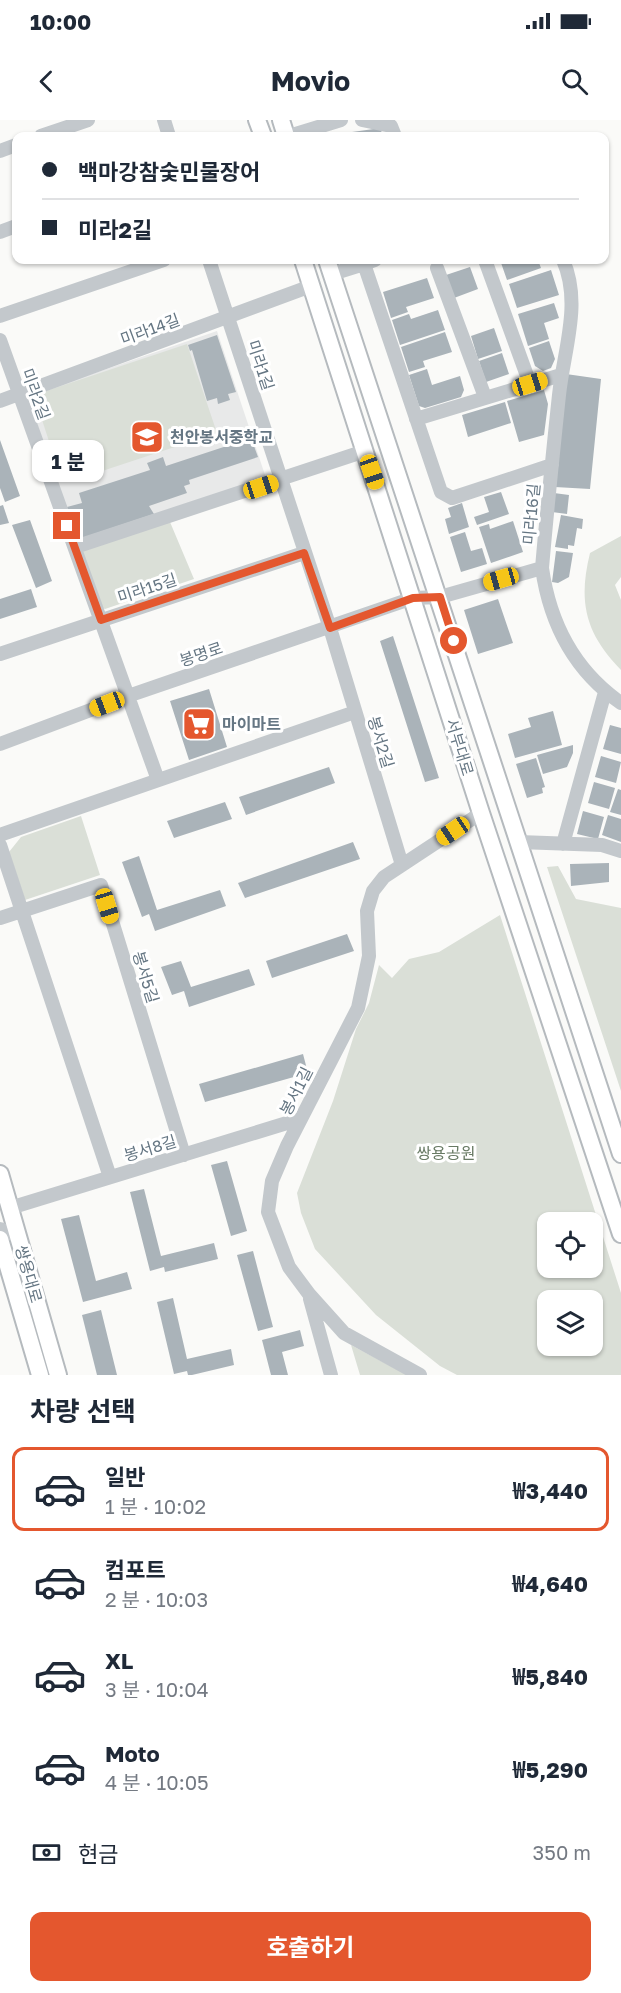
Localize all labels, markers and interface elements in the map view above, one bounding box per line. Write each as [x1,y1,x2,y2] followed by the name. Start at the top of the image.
[30,8,91,35] text: 10:00
[30,65,63,98] icon: back
[271,65,350,97] text: Movio
[558,65,591,98] icon: search
[78,158,260,185] text: 백마강참숯민물장어
[78,216,152,243] text: 미라2길
[118,309,182,349] street label: 미라14길
[243,337,279,393] street label: 미라1길
[17,365,55,423] street label: 미라2길
[510,370,550,398] car
[129,419,165,455] school or university icon: 천안봉서중학교
[170,427,273,447] place label: 천안봉서중학교
[31,439,103,481] callout: 1 분
[51,449,85,473] text: 1 분
[358,452,386,492] car
[241,473,281,501] car
[518,482,544,546] street label: 미라16길
[53,512,80,539] route end
[481,565,521,593] car
[115,569,179,607] street label: 미라15길
[440,627,467,654] route start
[177,637,225,671] street label: 봉명로
[87,689,127,719] car
[181,706,217,742] supermarket icon: 마이마트
[222,714,281,734] place label: 마이마트
[364,714,398,770] street label: 봉서2길
[442,716,478,778] street label: 서부대로
[433,813,473,849] car
[93,886,121,926] car
[129,949,163,1005] street label: 봉서5길
[275,1063,317,1119] street label: 봉서1길
[121,1131,179,1165] street label: 봉서8길
[417,1143,475,1163] park label: 쌍용공원
[537,1212,603,1356] map controls
[537,1212,603,1278] button: locate
[11,1243,47,1305] street label: 쌍용대로
[537,1290,603,1356] button: layers
[30,1395,136,1427] text: 차량 선택
[33,1462,87,1516] icon: car
[105,1463,145,1490] text: 일반
[513,1477,588,1504] text: ₩3,440
[105,1494,206,1518] text: 1 분 · 10:02
[33,1555,87,1609] icon: car
[105,1556,166,1583] text: 컴포트
[512,1570,588,1597] text: ₩4,640
[105,1587,208,1611] text: 2 분 · 10:03
[105,1647,133,1674] text: XL
[33,1648,87,1702] icon: car
[512,1663,588,1690] text: ₩5,840
[105,1677,209,1701] text: 3 분 · 10:04
[105,1740,160,1767] text: Moto
[33,1741,87,1795] icon: car
[513,1756,588,1783] text: ₩5,290
[105,1770,209,1794] text: 4 분 · 10:05
[30,1836,63,1869] icon: cash
[78,1840,118,1867] text: 현금
[533,1840,591,1864] text: 350 m
[30,1912,591,1981] button: 호출하기

